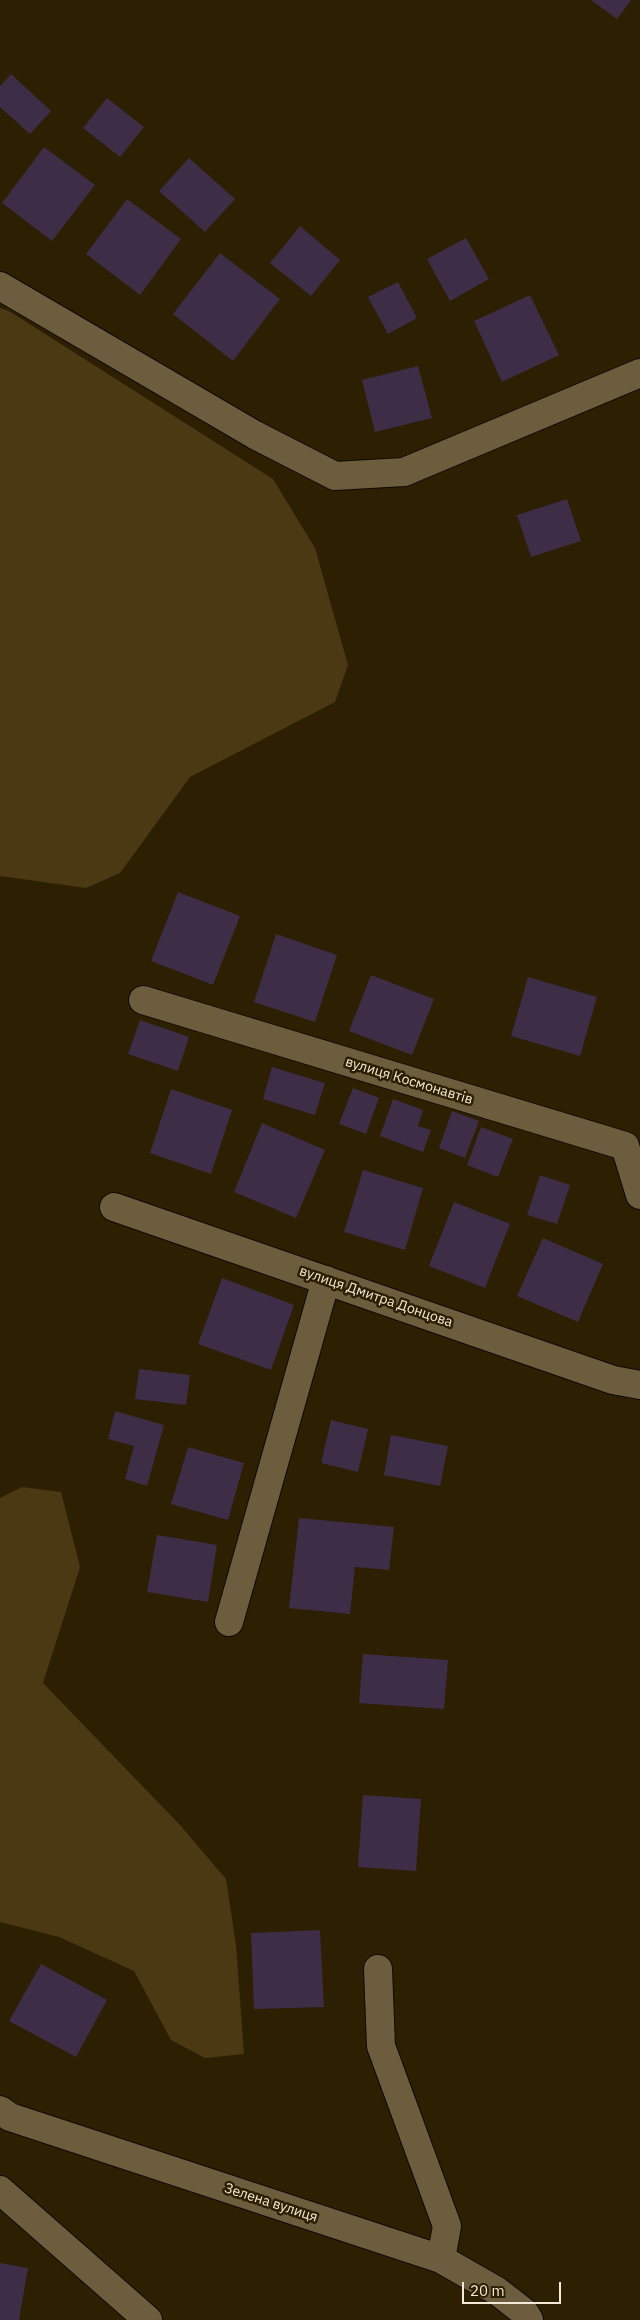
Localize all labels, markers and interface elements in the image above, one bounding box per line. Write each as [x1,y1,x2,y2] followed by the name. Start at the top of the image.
[343,1054,475,1108] street label: вулиця Космонавтів
[297,1263,455,1331] street label: вулиця Дмитра Донцова
[222,2180,320,2226] street label: Зелена вулиця
[465,2272,564,2304] scale bar
[470,2281,505,2300] text: 20 m

